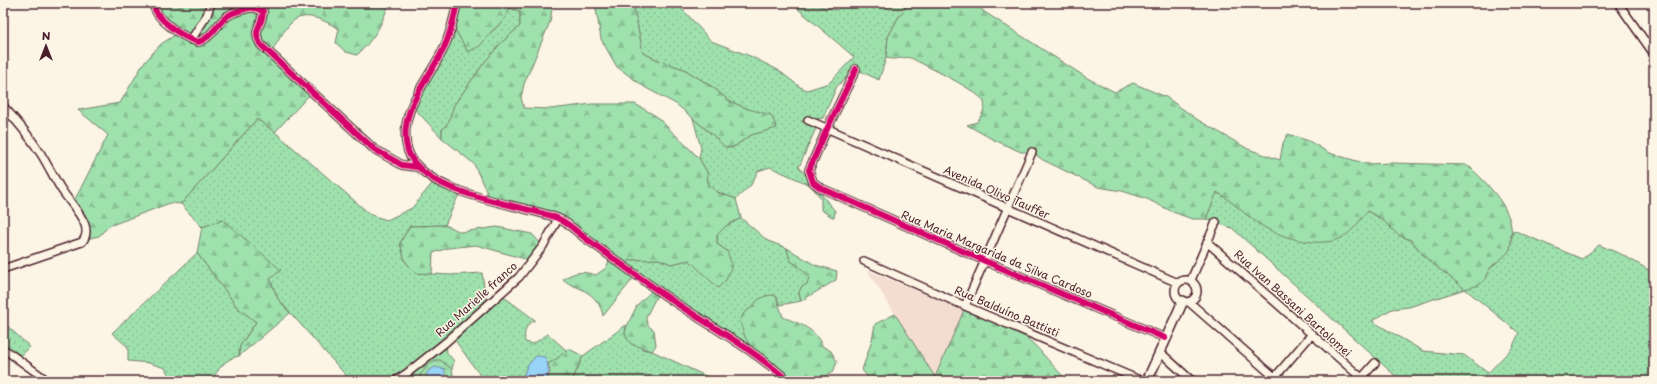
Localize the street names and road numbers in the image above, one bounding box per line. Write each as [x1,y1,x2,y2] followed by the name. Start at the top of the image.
[941,161,1054,223] street label: Avenida Olivo Tauffer
[899,206,1095,302] street label: Rua Maria Margarida da Silva Cardoso
[1231,246,1355,360] street label: Rua Ivan Bassani Bartolomei
[431,258,521,340] street label: Rua Marielle franco
[952,281,1062,341] street label: Rua Balduíno Battisti

